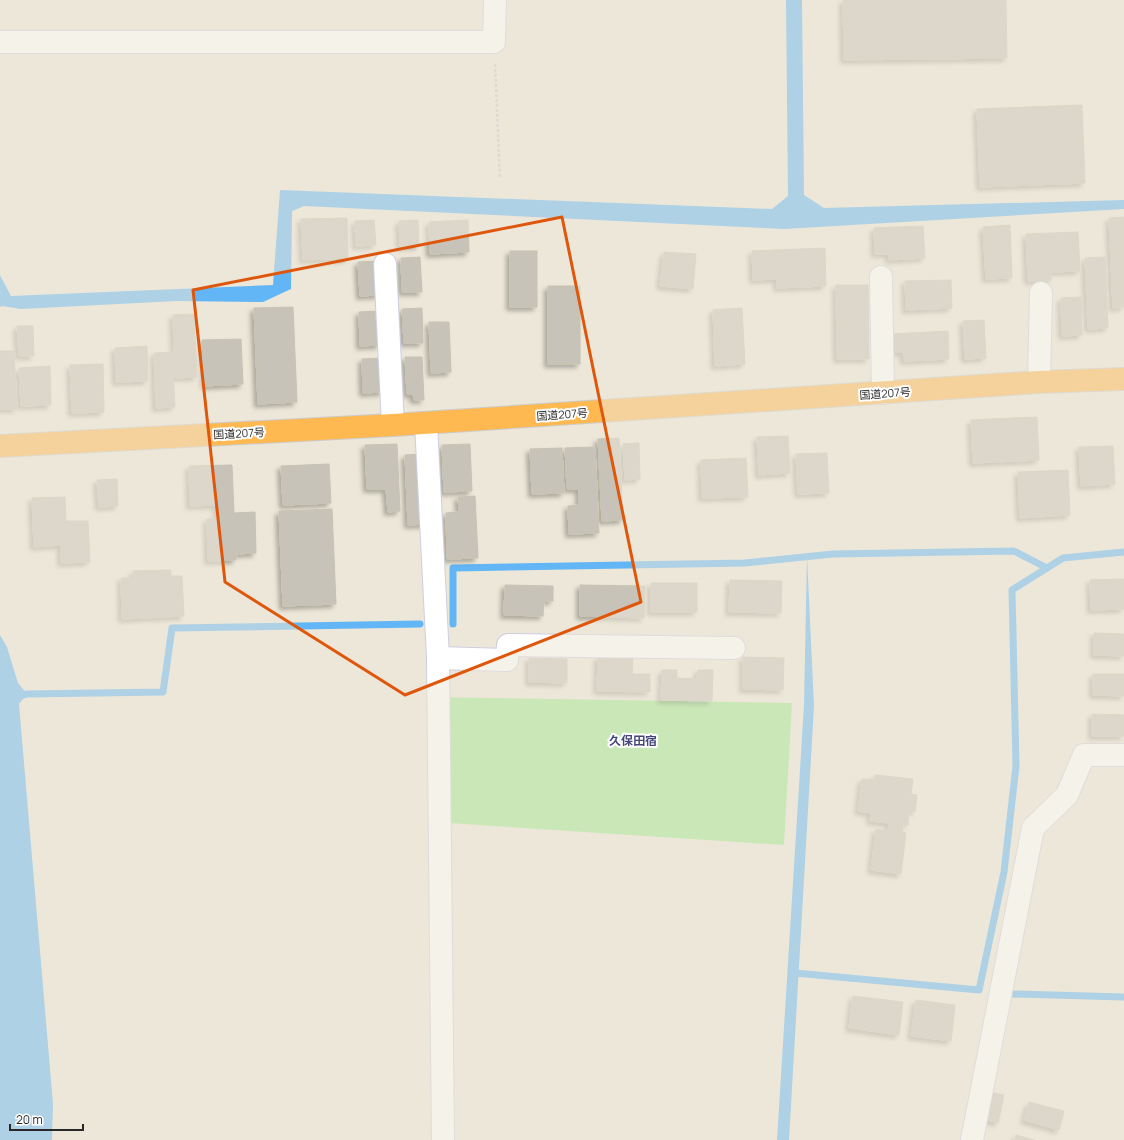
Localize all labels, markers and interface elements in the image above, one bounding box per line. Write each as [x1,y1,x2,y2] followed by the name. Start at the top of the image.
[859,384,911,402] street label: 国道207号
[536,405,588,423] street label: 国道207号
[213,424,265,442] street label: 国道207号
[609,732,657,749] district label: 久保田宿
[10,1106,83,1132] scale bar
[16,1111,43,1128] text: 20 m

